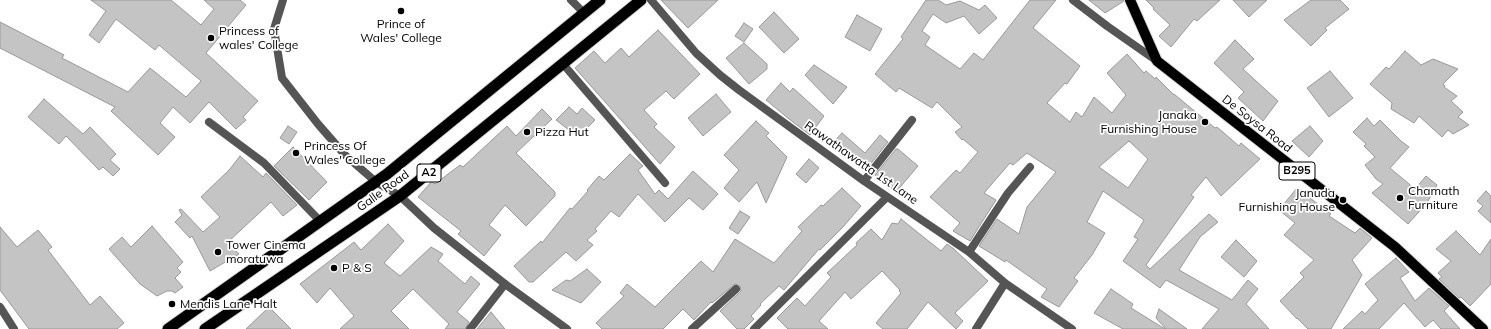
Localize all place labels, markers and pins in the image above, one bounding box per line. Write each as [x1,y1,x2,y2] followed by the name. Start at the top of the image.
[396,6,406,16] marker: Prince of Wales' College
[360,17,442,45] place label: Prince of Wales' College
[219,24,298,52] place label: Princess of wales' College
[206,33,216,43] marker: Princess of wales' College
[1101,108,1197,136] place label: Janaka Furnishing House
[1200,117,1210,127] marker: Janaka Furnishing House
[535,125,589,139] place label: Pizza Hut
[522,127,532,137] marker: Pizza Hut
[304,139,386,167] place label: Princess Of Wales' College
[291,148,301,158] marker: Princess Of Wales' College
[1408,184,1459,212] place label: Chamath Furniture
[1239,186,1335,214] place label: Januda Furnishing House
[1395,193,1405,203] marker: Chamath Furniture
[1338,195,1348,205] marker: Januda Furnishing House
[226,238,306,266] place label: Tower Cinema moratuwa
[213,247,223,257] marker: Tower Cinema moratuwa
[342,261,372,275] place label: P & S
[329,263,339,273] marker: P & S
[180,297,277,311] place label: Mendis Lane Halt
[167,299,177,309] marker: Mendis Lane Halt

